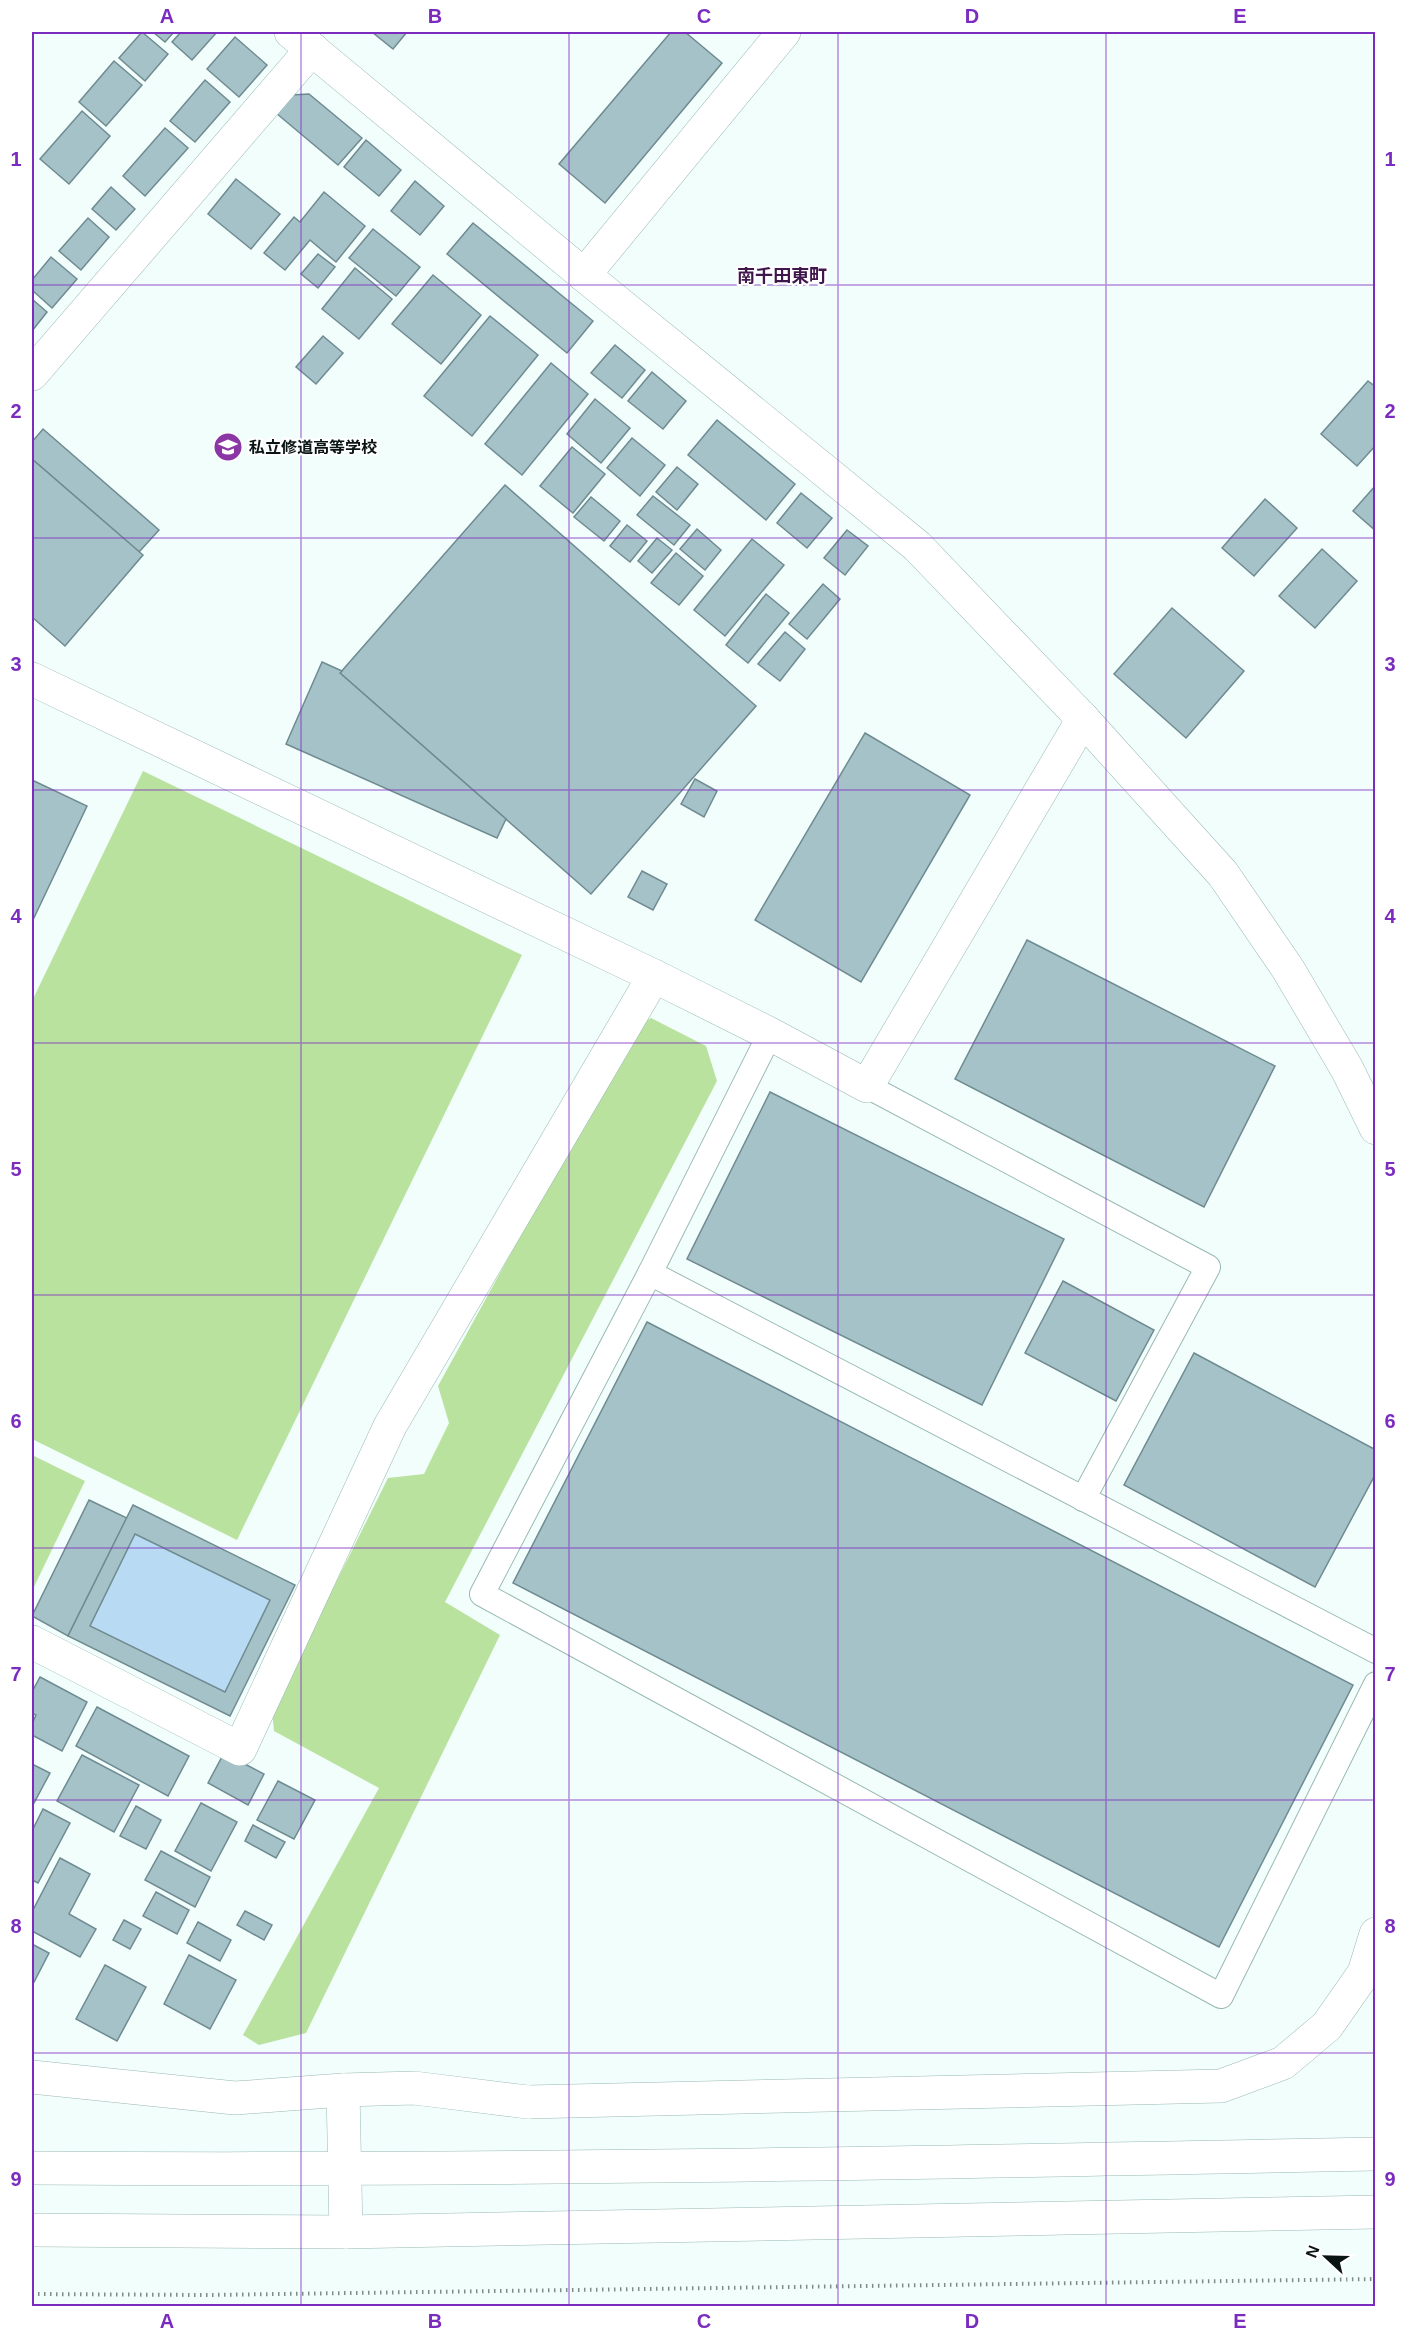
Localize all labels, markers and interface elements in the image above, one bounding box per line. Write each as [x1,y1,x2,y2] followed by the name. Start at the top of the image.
[160,5,174,27] text: A
[428,5,442,27] text: B
[697,5,711,27] text: C
[965,5,979,27] text: D
[1233,5,1247,27] text: E
[10,148,22,170] text: 1
[1384,148,1396,170] text: 1
[737,266,827,286] district label: 南千田東町
[10,400,22,422] text: 2
[1384,400,1396,422] text: 2
[212,431,244,463] school or university icon: 私立修道高等学校
[249,439,377,456] place label: 私立修道高等学校
[10,653,22,675] text: 3
[1384,653,1396,675] text: 3
[10,905,22,927] text: 4
[1384,905,1396,927] text: 4
[10,1158,22,1180] text: 5
[1384,1158,1396,1180] text: 5
[10,1410,22,1432] text: 6
[1384,1410,1396,1432] text: 6
[10,1663,22,1685] text: 7
[1384,1663,1396,1685] text: 7
[10,1915,22,1937] text: 8
[1384,1915,1396,1937] text: 8
[10,2168,22,2190] text: 9
[1384,2168,1396,2190] text: 9
[1296,2227,1356,2287] north arrow
[1303,2243,1323,2260] text: N
[160,2310,174,2332] text: A
[428,2310,442,2332] text: B
[697,2310,711,2332] text: C
[965,2310,979,2332] text: D
[1233,2310,1247,2332] text: E

